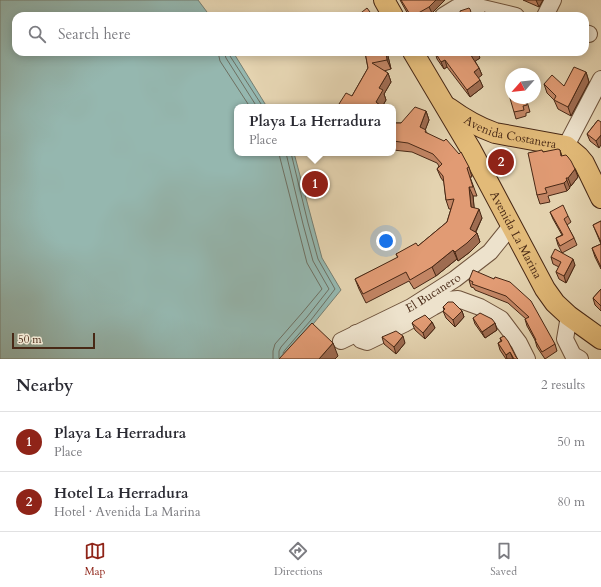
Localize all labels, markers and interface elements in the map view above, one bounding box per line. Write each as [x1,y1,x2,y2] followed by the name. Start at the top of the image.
[12,12,589,56] search box
[26,23,48,45] icon: search
[58,24,131,44] text: Search here
[505,68,541,104] north arrow
[234,104,396,156] popup
[249,111,381,131] text: Playa La Herradura
[461,112,558,152] street label: Avenida Costanera
[249,131,277,149] text: Place
[488,147,514,177] pin: 2
[302,169,328,199] pin: 1
[486,188,546,282] street label: Avenida La Marina
[376,231,396,251] your location
[403,269,464,316] street label: El Bucanero
[12,331,95,350] scale bar
[18,332,42,347] text: 50 m
[16,374,73,397] text: Nearby
[541,376,585,394] text: 2 results
[54,423,186,443] text: Playa La Herradura
[26,433,32,451] text: 1
[557,433,585,451] text: 50 m
[54,443,82,461] text: Place
[54,483,188,503] text: Hotel La Herradura
[26,493,32,511] text: 2
[557,493,585,511] text: 80 m
[54,503,201,521] text: Hotel · Avenida La Marina
[84,540,106,579] tab: Map
[274,540,322,579] tab: Directions
[490,540,517,579] tab: Saved

